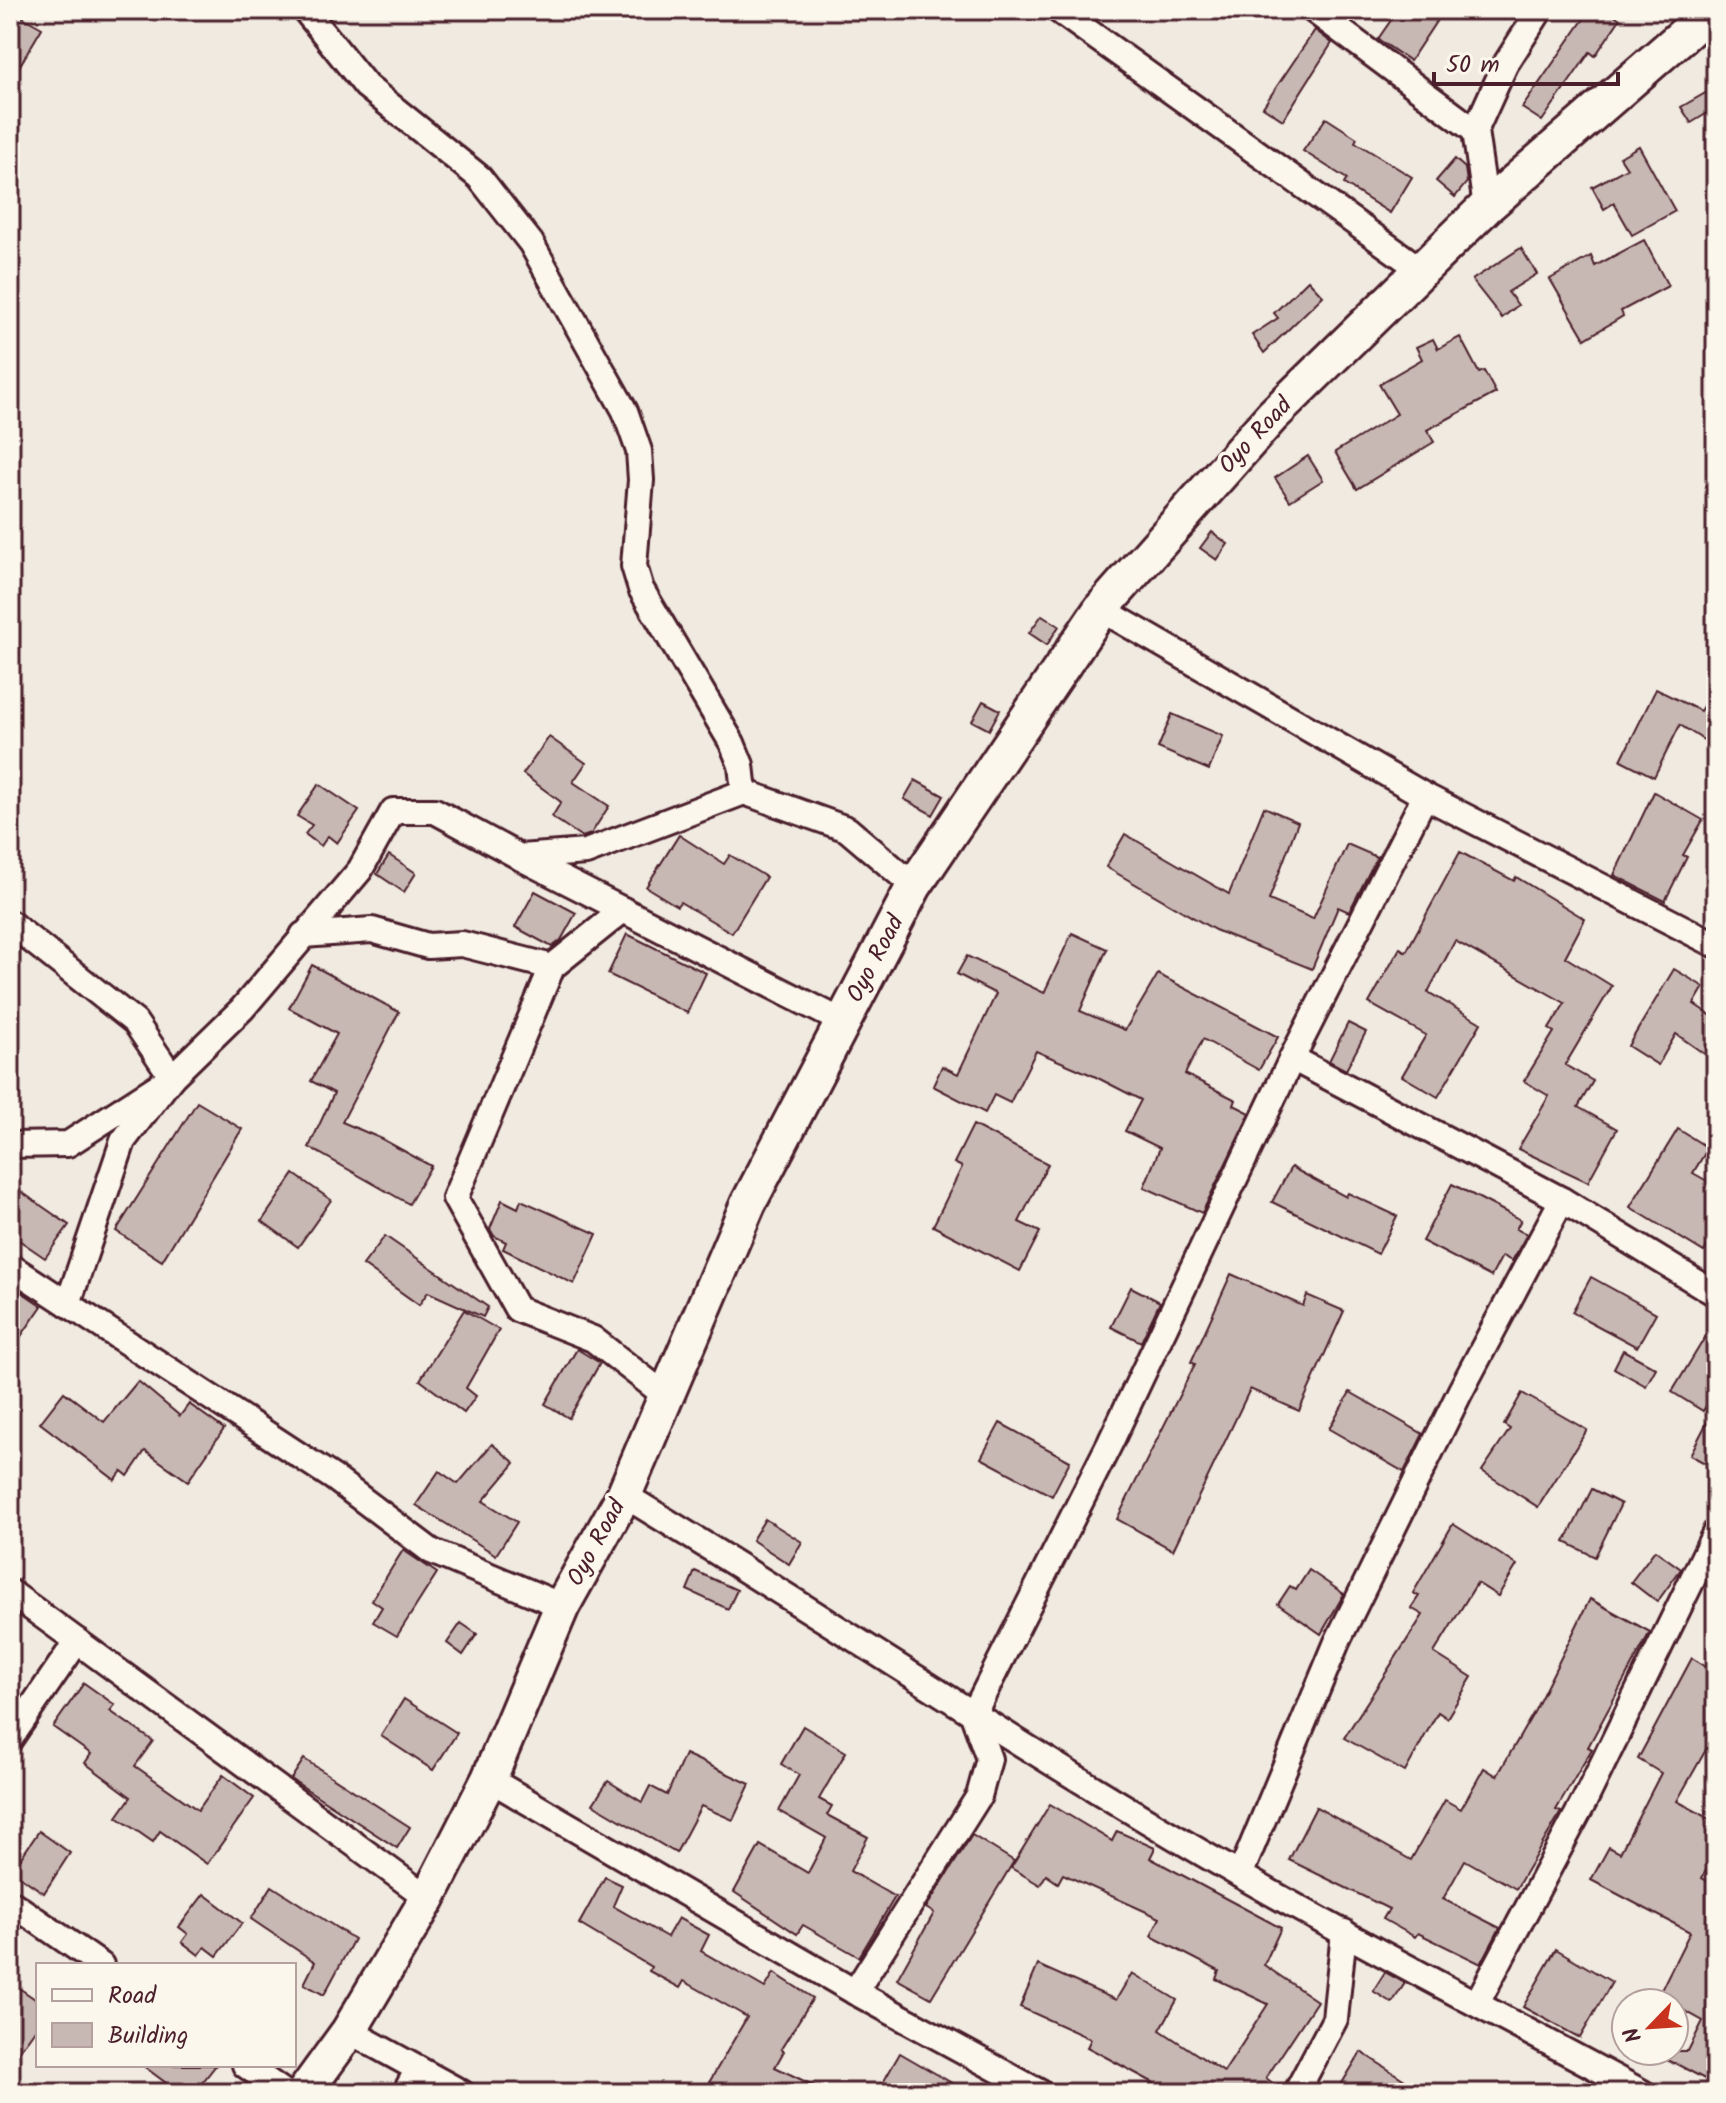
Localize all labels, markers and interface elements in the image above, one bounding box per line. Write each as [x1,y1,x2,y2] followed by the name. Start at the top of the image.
[1434,36,1618,86] scale bar
[1446,46,1500,85] text: 50 m
[1209,387,1303,484] street label: Oyo Road
[837,907,916,1010] street label: Oyo Road
[557,1491,637,1594] street label: Oyo Road
[36,1963,296,2067] legend
[108,1977,157,2016] text: Road
[1610,1987,1690,2067] north arrow
[108,2017,188,2056] text: Building
[1615,2021,1653,2048] text: N

